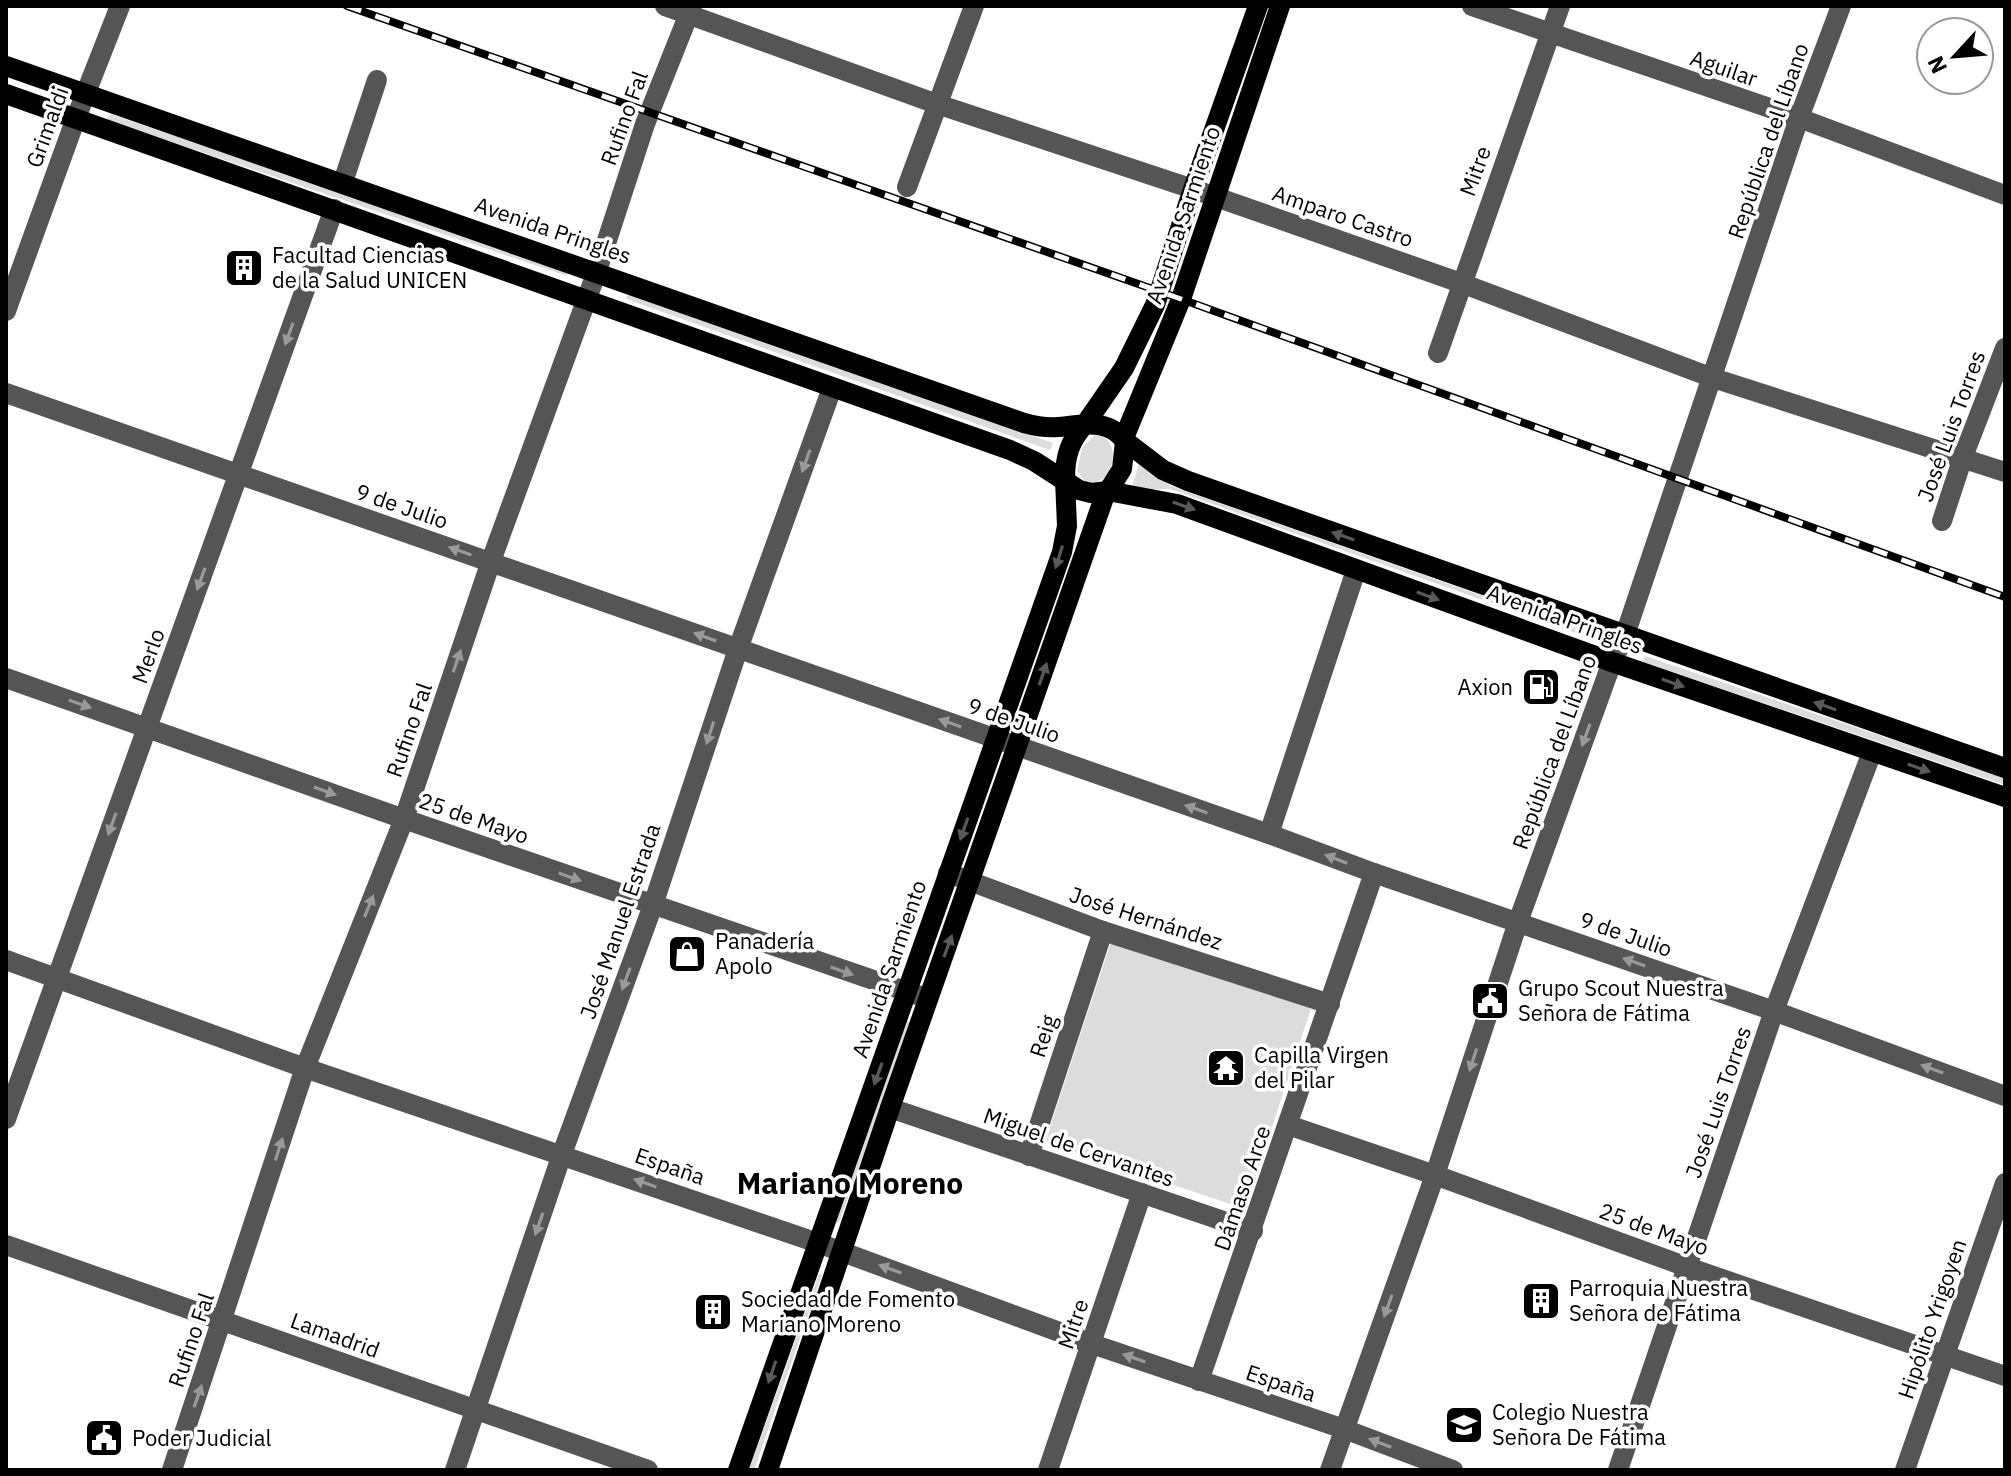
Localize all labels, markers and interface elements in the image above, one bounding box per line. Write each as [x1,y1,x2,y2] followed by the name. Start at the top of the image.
[1915,16,1995,96] north arrow
[1720,39,1815,243] street label: República del Líbano
[1687,43,1762,93] street label: Aguilar
[1920,51,1953,79] text: N
[593,67,654,169] street label: Rufino Fal
[19,82,75,171] street label: Grimaldi
[1139,122,1227,307] street label: Avenida Sarmiento
[1452,142,1497,200] street label: Mitre
[1269,178,1418,253] street label: Amparo Castro
[471,189,635,270] street label: Avenida Pringles
[272,240,467,294] place label: Facultad Ciencias de la Salud UNICEN
[223,247,265,289] building icon: Facultad Ciencias de la Salud UNICEN
[282,323,294,347] one-way arrow
[1910,346,1991,505] street label: José Luis Torres
[799,450,811,474] one-way arrow
[352,476,452,535] street label: 9 de Julio
[1172,501,1196,513] one-way arrow
[1330,529,1354,541] one-way arrow
[447,544,471,556] one-way arrow
[1052,545,1065,569] one-way arrow
[194,567,206,591] one-way arrow
[1483,577,1647,660] street label: Avenida Pringles
[1417,590,1441,603] one-way arrow
[124,624,171,687] street label: Merlo
[693,630,717,643] one-way arrow
[452,649,464,673] one-way arrow
[1505,650,1602,853] street label: República del Líbano
[1038,662,1050,686] one-way arrow
[1520,666,1562,708] fuel station icon: Axion
[1457,672,1513,701] place label: Axion
[1661,678,1685,690] one-way arrow
[379,679,438,781] street label: Rufino Fal
[964,690,1064,749] street label: 9 de Julio
[68,698,92,710] one-way arrow
[1813,699,1837,711] one-way arrow
[938,717,962,729] one-way arrow
[703,721,715,745] one-way arrow
[1579,723,1591,747] one-way arrow
[1907,763,1931,775] one-way arrow
[313,785,337,798] one-way arrow
[415,785,533,850] street label: 25 de Mayo
[1183,802,1207,814] one-way arrow
[106,812,118,836] one-way arrow
[957,817,969,841] one-way arrow
[572,819,667,1022] street label: José Manuel Estrada
[1324,852,1348,865] one-way arrow
[558,871,582,883] one-way arrow
[845,876,933,1061] street label: Avenida Sarmiento
[1066,879,1226,956] street label: José Hernández
[363,894,376,918] one-way arrow
[1576,904,1676,963] street label: 9 de Julio
[715,926,815,980] place label: Panadería Apolo
[666,933,708,975] shop icon: Panadería Apolo
[942,934,954,958] one-way arrow
[1622,956,1646,968] one-way arrow
[830,966,854,978] one-way arrow
[619,967,632,991] one-way arrow
[1518,973,1724,1027] place label: Grupo Scout Nuestra Señora de Fátima
[1469,980,1511,1022] public building icon: Grupo Scout Nuestra Señora de Fátima
[1022,1011,1063,1061] street label: Reig
[1678,1022,1757,1182] street label: José Luis Torres
[1254,1040,1389,1094] place label: Capilla Virgen del Pilar
[1205,1047,1247,1089] temple icon: Capilla Virgen del Pilar
[1466,1049,1478,1073] one-way arrow
[871,1062,884,1086] one-way arrow
[1920,1062,1944,1075] one-way arrow
[980,1100,1178,1193] street label: Miguel de Cervantes
[1207,1121,1277,1254] street label: Dámaso Arce
[273,1137,286,1161] one-way arrow
[631,1140,709,1191] street label: España
[737,1163,963,1202] district label: Mariano Moreno
[633,1176,657,1188] one-way arrow
[1596,1195,1713,1262] street label: 25 de Mayo
[532,1212,544,1236] one-way arrow
[1891,1235,1973,1403] street label: Hipólito Yrigoyen
[878,1263,902,1275] one-way arrow
[1569,1273,1748,1327] place label: Parroquia Nuestra Señora de Fátima
[1520,1280,1562,1322] building icon: Parroquia Nuestra Señora de Fátima
[741,1284,955,1338] place label: Sociedad de Fomento Mariano Moreno
[161,1289,220,1391] street label: Rufino Fal
[692,1291,734,1333] building icon: Sociedad de Fomento Mariano Moreno
[1381,1294,1394,1318] one-way arrow
[1050,1295,1095,1353] street label: Mitre
[287,1305,384,1364] street label: Lamadrid
[1122,1351,1146,1364] one-way arrow
[1242,1357,1320,1408] street label: España
[766,1360,778,1384] one-way arrow
[192,1384,204,1408] one-way arrow
[1492,1397,1666,1451] place label: Colegio Nuestra Señora De Fátima
[1443,1404,1485,1446] school or university icon: Colegio Nuestra Señora De Fátima
[83,1417,125,1459] public building icon: Poder Judicial
[132,1423,272,1452] place label: Poder Judicial
[1368,1436,1392,1449] one-way arrow

